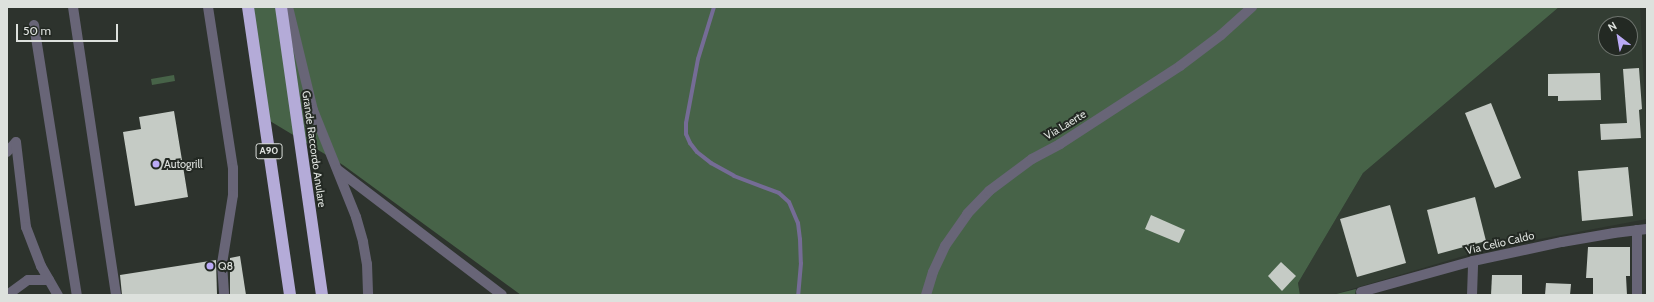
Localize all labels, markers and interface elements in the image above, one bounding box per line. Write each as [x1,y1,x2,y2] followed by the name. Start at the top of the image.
[18,16,120,42] scale bar
[1598,16,1638,56] north arrow
[1605,19,1619,35] text: N
[23,23,51,38] text: 50 m
[299,90,329,208] street label: Grande Raccordo Anulare
[1042,107,1088,143] street label: Via Laerte
[255,143,283,159] road number: A90
[164,157,203,171] place label: Autogrill
[151,159,161,169] marker: Autogrill
[1465,229,1535,257] street label: Via Celio Caldo
[218,259,233,273] place label: Q8
[205,261,215,271] marker: Q8

